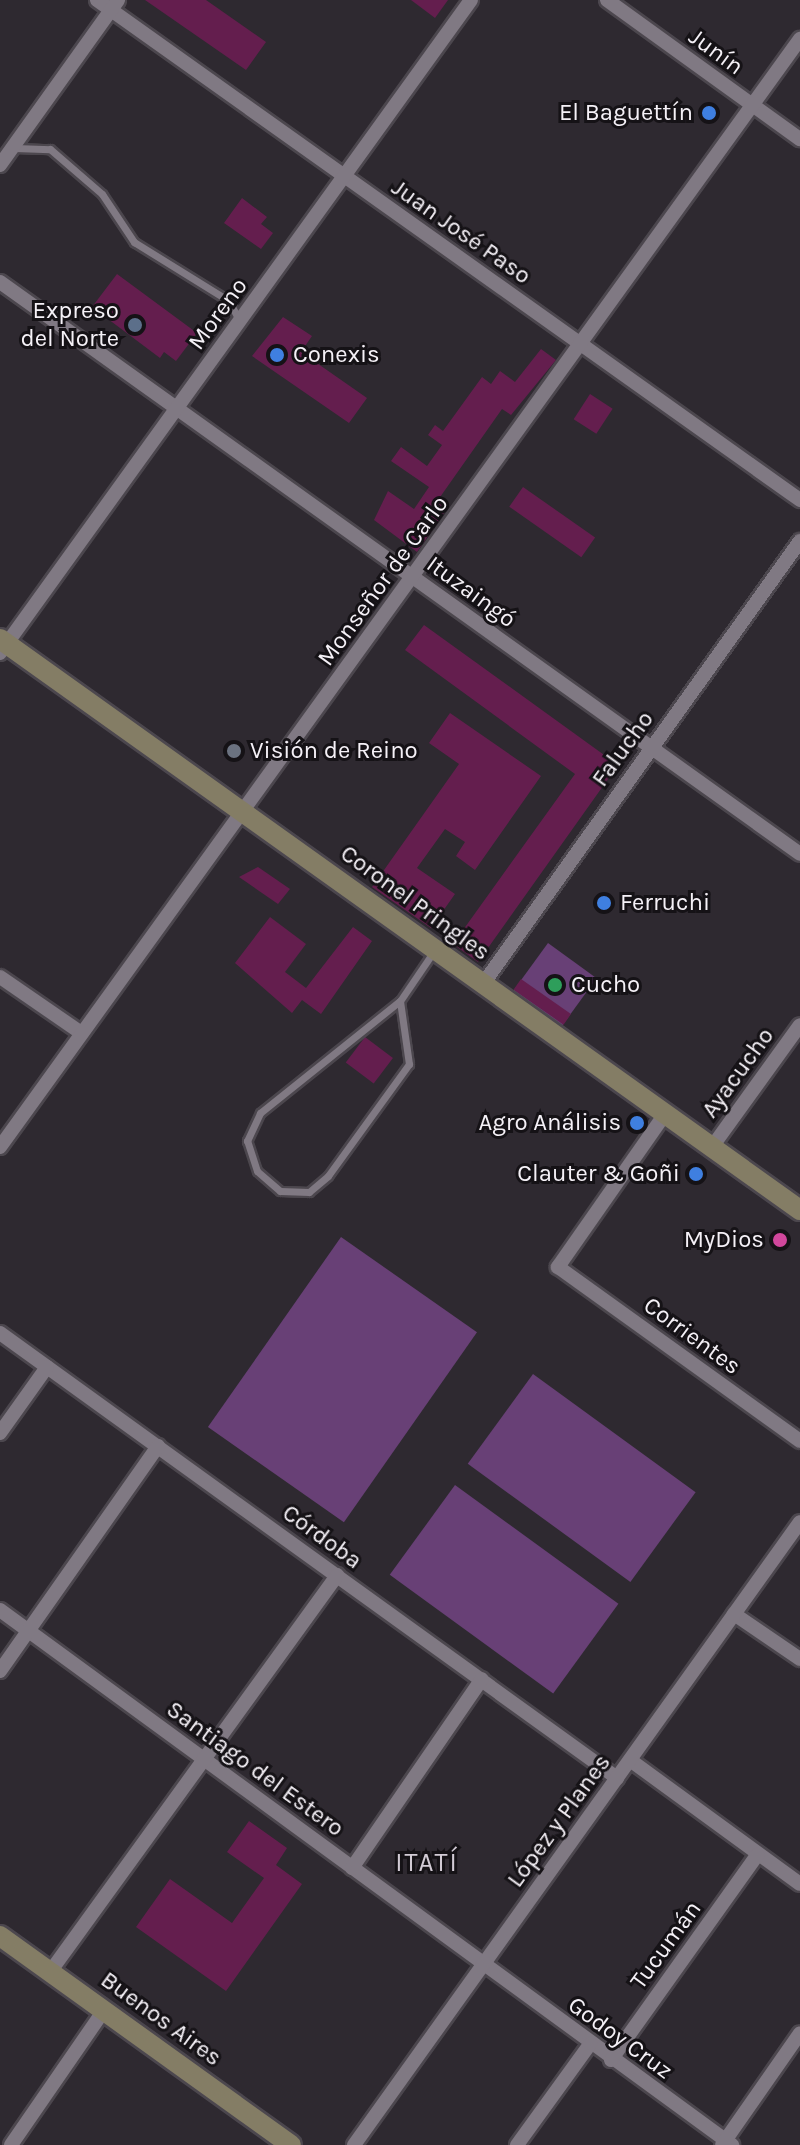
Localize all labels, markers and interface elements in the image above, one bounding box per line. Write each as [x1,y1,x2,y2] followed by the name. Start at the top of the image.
[683,23,749,81] street label: Junín
[559,99,693,127] place label: El Baguettín
[700,104,718,122] marker: El Baguettín
[386,173,536,291] street label: Juan José Paso
[182,272,254,356] street label: Moreno
[20,297,119,353] place label: Expreso del Norte
[126,316,144,334] marker: Expreso del Norte
[293,341,380,369] place label: Conexis
[268,346,286,364] marker: Conexis
[312,490,454,672] street label: Monseñor de Carlo
[421,550,521,634] street label: Ituzaingó
[586,706,660,792] street label: Falucho
[250,737,418,765] place label: Visión de Reino
[225,742,243,760] marker: Visión de Reino
[335,839,495,967] street label: Coronel Pringles
[620,889,710,917] place label: Ferruchi
[595,894,613,912] marker: Ferruchi
[571,971,640,999] place label: Cucho
[546,976,564,994] marker: Cucho
[696,1022,780,1124] street label: Ayacucho
[478,1109,621,1137] place label: Agro Análisis
[628,1114,646,1132] marker: Agro Análisis
[517,1160,680,1188] place label: Clauter & Goñi
[687,1165,705,1183] marker: Clauter & Goñi
[684,1226,764,1254] place label: MyDios
[771,1231,789,1249] marker: MyDios
[638,1291,746,1381] street label: Corrientes
[277,1499,367,1575] street label: Córdoba
[161,1695,349,1843] street label: Santiago del Estero
[501,1749,617,1893] street label: López y Planes
[395,1847,459,1879] district label: ITATÍ
[624,1895,708,1995] street label: Tucumán
[95,1966,227,2072] street label: Buenos Aires
[562,1990,678,2086] street label: Godoy Cruz

